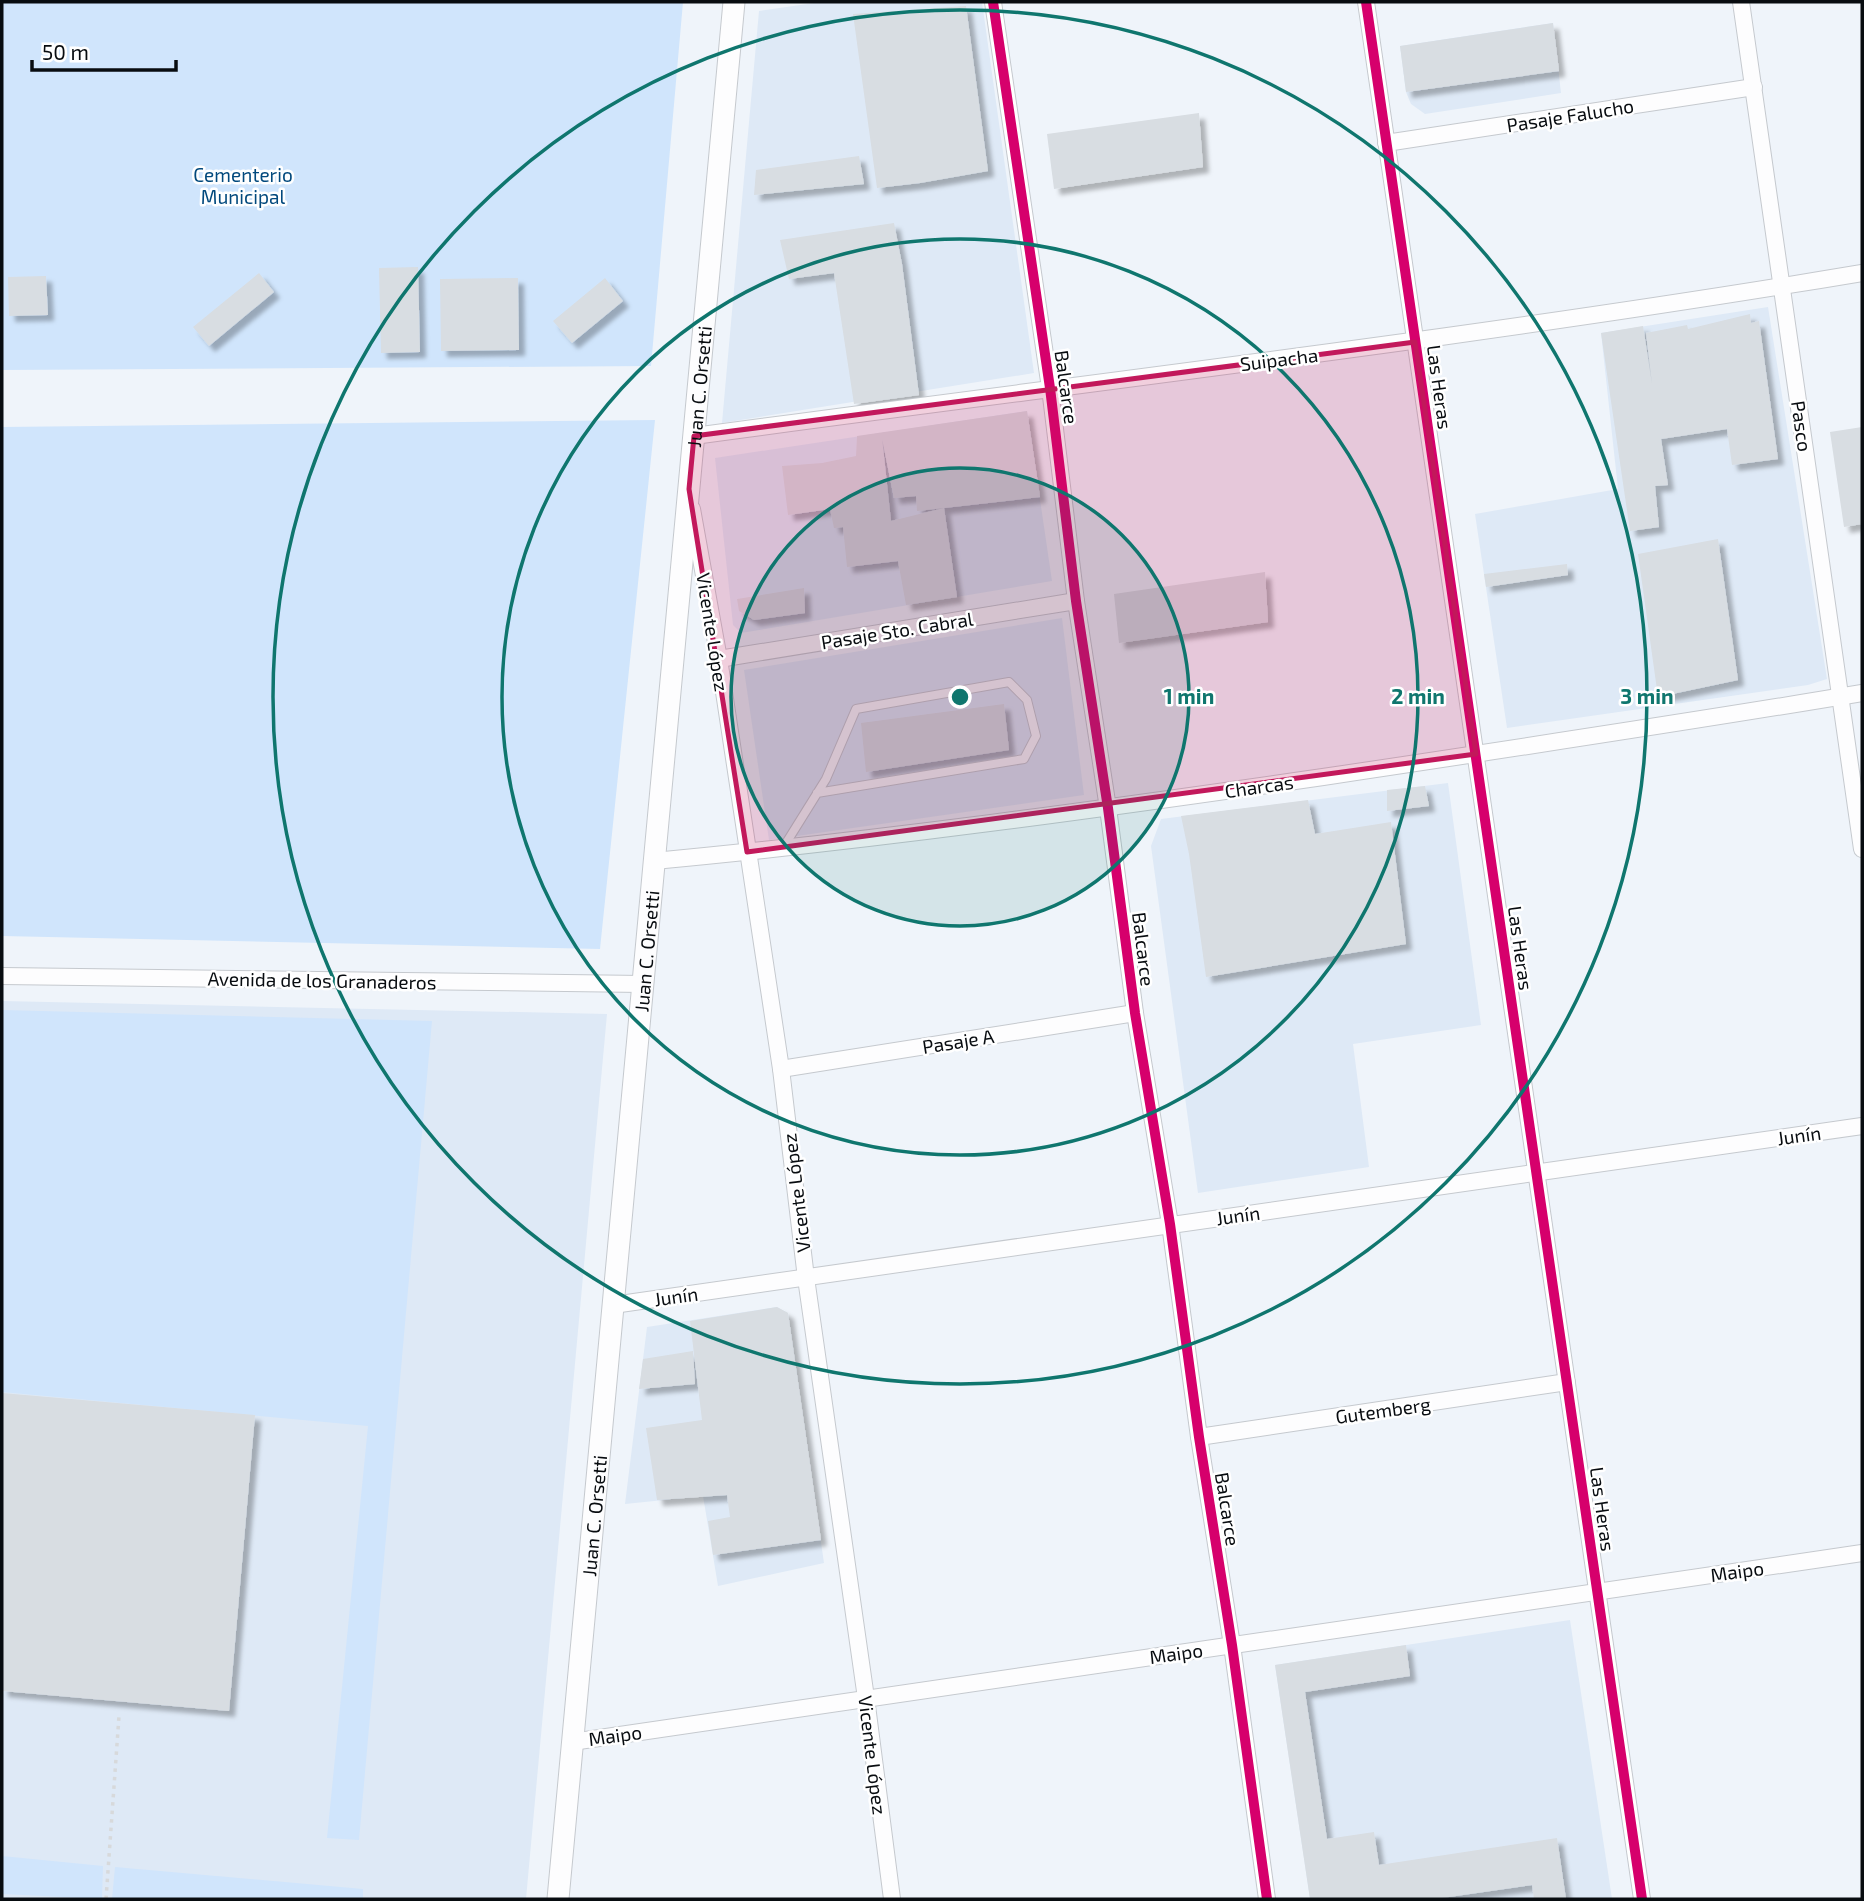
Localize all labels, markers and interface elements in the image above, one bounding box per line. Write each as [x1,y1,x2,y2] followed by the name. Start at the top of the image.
[32,28,175,72] scale bar
[42,39,89,64] text: 50 m
[1505,94,1635,136] street label: Pasaje Falucho
[193,163,293,208] park label: Cementerio Municipal
[681,325,715,448] street label: Juan C. Orsetti
[1239,343,1319,375] street label: Suipacha
[1423,343,1457,431] street label: Las Heras
[1050,349,1084,425] street label: Balcarce
[1787,399,1817,453] street label: Pasco
[692,571,734,693] street label: Vicente López
[819,607,975,653] street label: Pasaje Sto. Cabral
[1164,683,1214,708] text: 1 min
[1391,683,1445,708] text: 2 min
[1620,683,1674,708] text: 3 min
[948,685,972,709] centre of rings
[1223,770,1295,802] street label: Charcas
[629,889,663,1013] street label: Juan C. Orsetti
[1504,904,1538,992] street label: Las Heras
[1128,911,1160,987] street label: Balcarce
[207,967,437,993] street label: Avenida de los Granaderos
[921,1024,996,1058] street label: Pasaje A
[1776,1121,1822,1149] street label: Junín
[777,1132,815,1254] street label: Vicente López
[1215,1201,1261,1229] street label: Junín
[653,1282,699,1310] street label: Junín
[1334,1392,1433,1428] street label: Gutemberg
[576,1454,611,1577] street label: Juan C. Orsetti
[1586,1465,1620,1553] street label: Las Heras
[1211,1471,1245,1547] street label: Balcarce
[1709,1556,1765,1586] street label: Maipo
[1148,1638,1204,1668] street label: Maipo
[854,1694,892,1816] street label: Vicente López
[587,1720,643,1750] street label: Maipo

